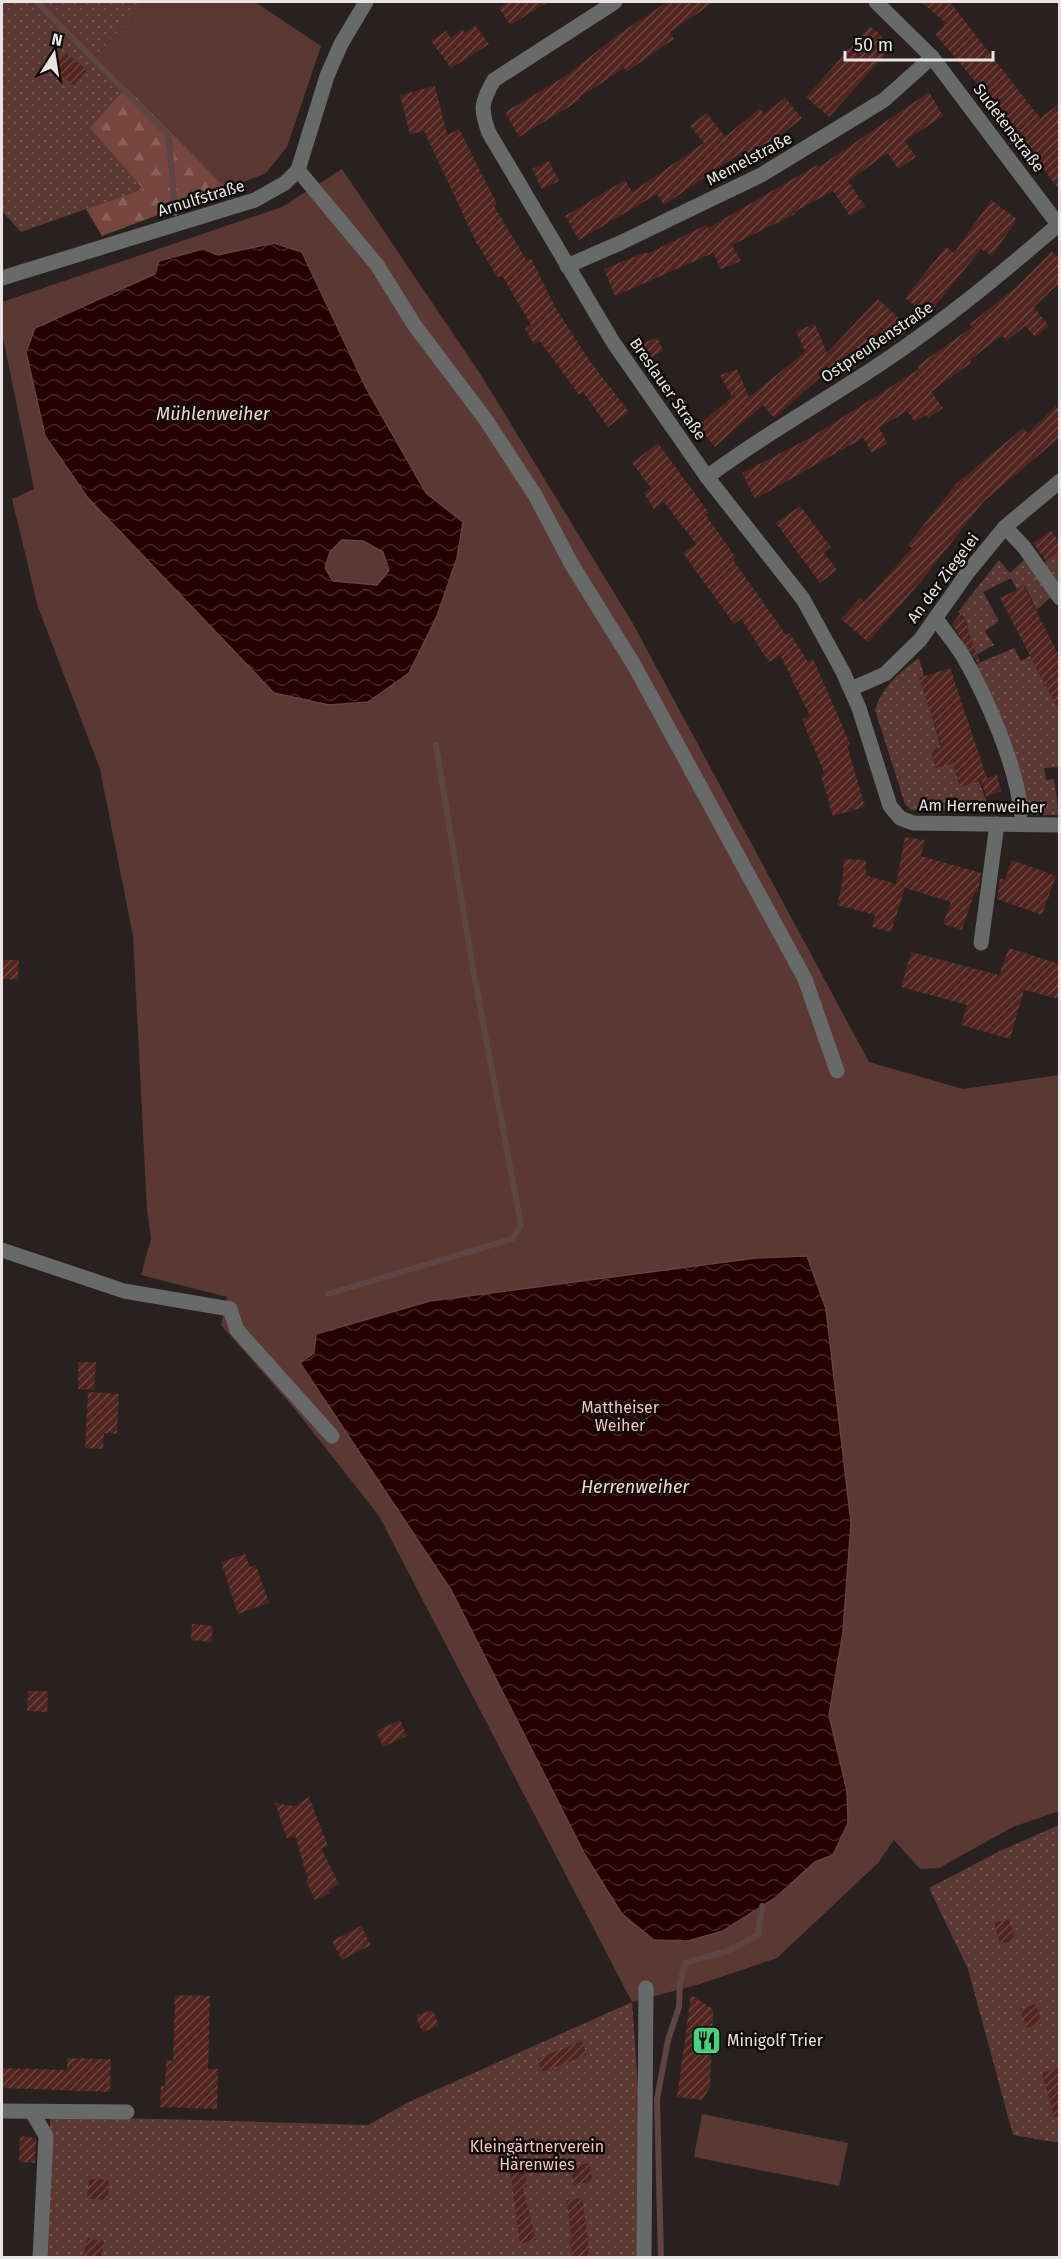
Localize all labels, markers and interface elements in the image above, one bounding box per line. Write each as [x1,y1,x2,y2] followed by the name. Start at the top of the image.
[24,24,84,84] north arrow
[845,24,994,62] scale bar
[50,29,64,50] text: N
[854,34,893,56] text: 50 m
[970,80,1048,176] street label: Sudetenstraße
[703,129,795,189] street label: Memelstraße
[155,176,247,220] street label: Arnulfstraße
[817,298,937,386] street label: Ostpreußenstraße
[626,334,710,444] street label: Breslauer Straße
[156,403,271,425] water label: Mühlenweiher
[903,529,983,627] street label: An der Ziegelei
[919,795,1046,817] street label: Am Herrenweiher
[581,1398,660,1435] park label: Mattheiser Weiher
[581,1476,690,1498] water label: Herrenweiher
[690,2024,722,2056] restaurant icon: Minigolf Trier
[727,2031,824,2050] place label: Minigolf Trier
[470,2137,604,2174] park label: Kleingärtnerverein Härenwies

